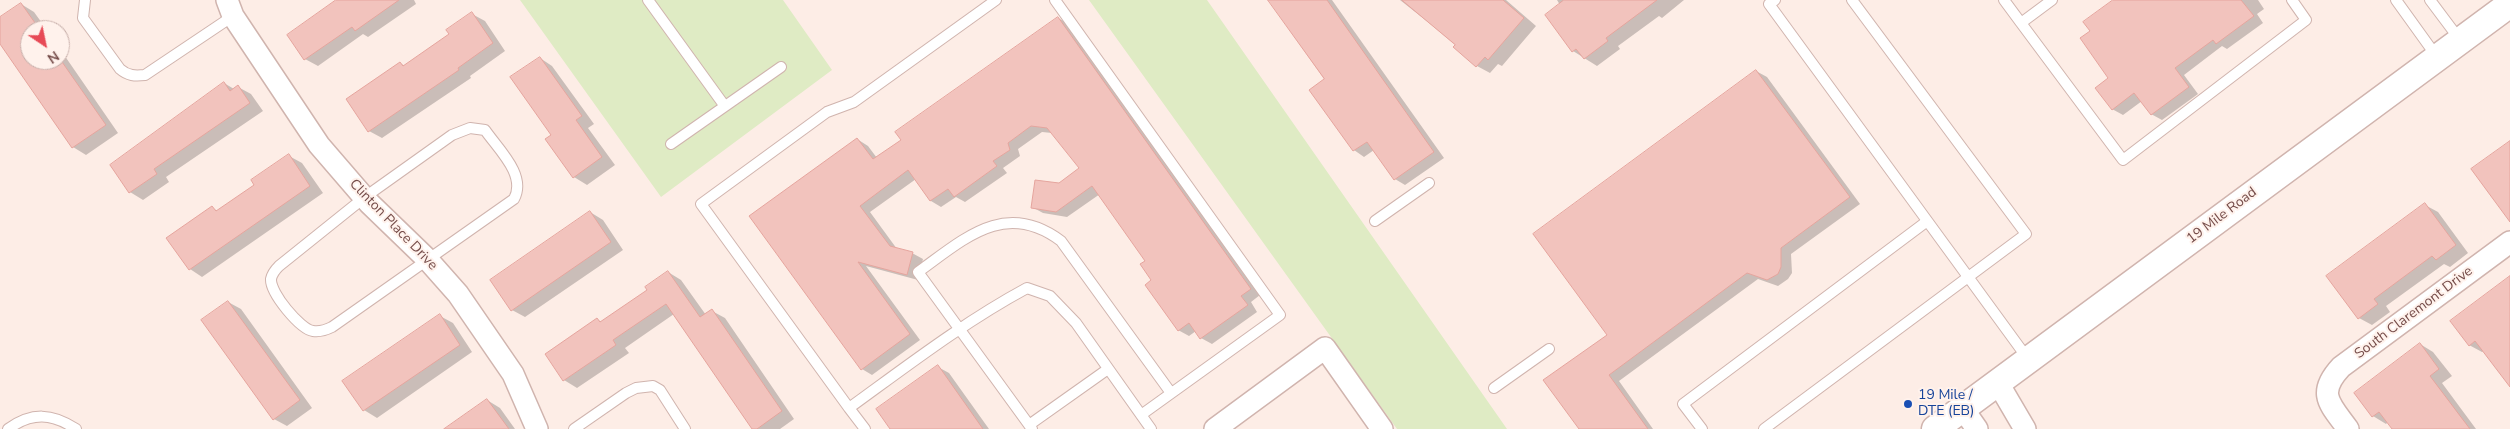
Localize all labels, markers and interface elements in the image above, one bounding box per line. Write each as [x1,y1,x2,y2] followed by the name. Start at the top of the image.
[20,20,70,70] north arrow
[43,46,63,68] text: N
[345,176,441,274] street label: Clinton Place Drive
[2184,184,2260,248] street label: 19 Mile Road
[2352,263,2476,363] street label: South Claremont Drive
[1918,388,1974,421] place label: 19 Mile / DTE (EB)
[1902,398,1914,410] marker: 19 Mile / DTE (EB)

